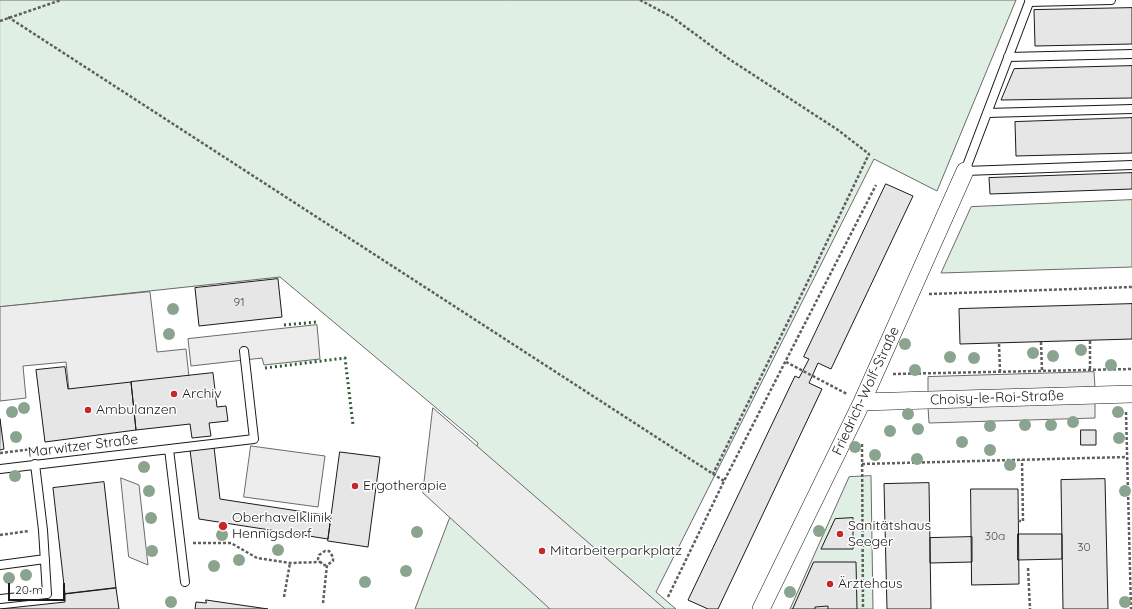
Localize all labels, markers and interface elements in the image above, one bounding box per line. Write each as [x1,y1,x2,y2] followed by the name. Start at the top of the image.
[233,295,245,309] house number: 91
[829,324,903,458] street label: Friedrich-Wolf-Straße
[182,386,222,402] place label: Archiv
[930,387,1064,409] street label: Choisy-le-Roi-Straße
[169,389,179,399] marker: Archiv
[96,402,177,418] place label: Ambulanzen
[83,405,93,415] marker: Ambulanzen
[27,431,139,461] street label: Marwitzer Straße
[363,478,447,494] place label: Ergotherapie
[350,481,360,491] marker: Ergotherapie
[232,510,331,542] place label: Oberhavelklinik Hennigsdorf
[848,518,931,550] place label: Sanitätshaus Seeger
[217,520,229,532] marker: Oberhavelklinik Hennigsdorf
[835,529,845,539] marker: Sanitätshaus Seeger
[985,529,1005,543] house number: 30a
[1077,540,1091,554] house number: 30
[550,543,682,559] place label: Mitarbeiterparkplatz
[537,546,547,556] marker: Mitarbeiterparkplatz
[10,575,67,601] scale bar
[838,576,903,592] place label: Ärztehaus
[825,579,835,589] marker: Ärztehaus
[15,582,43,597] text: 20 m

